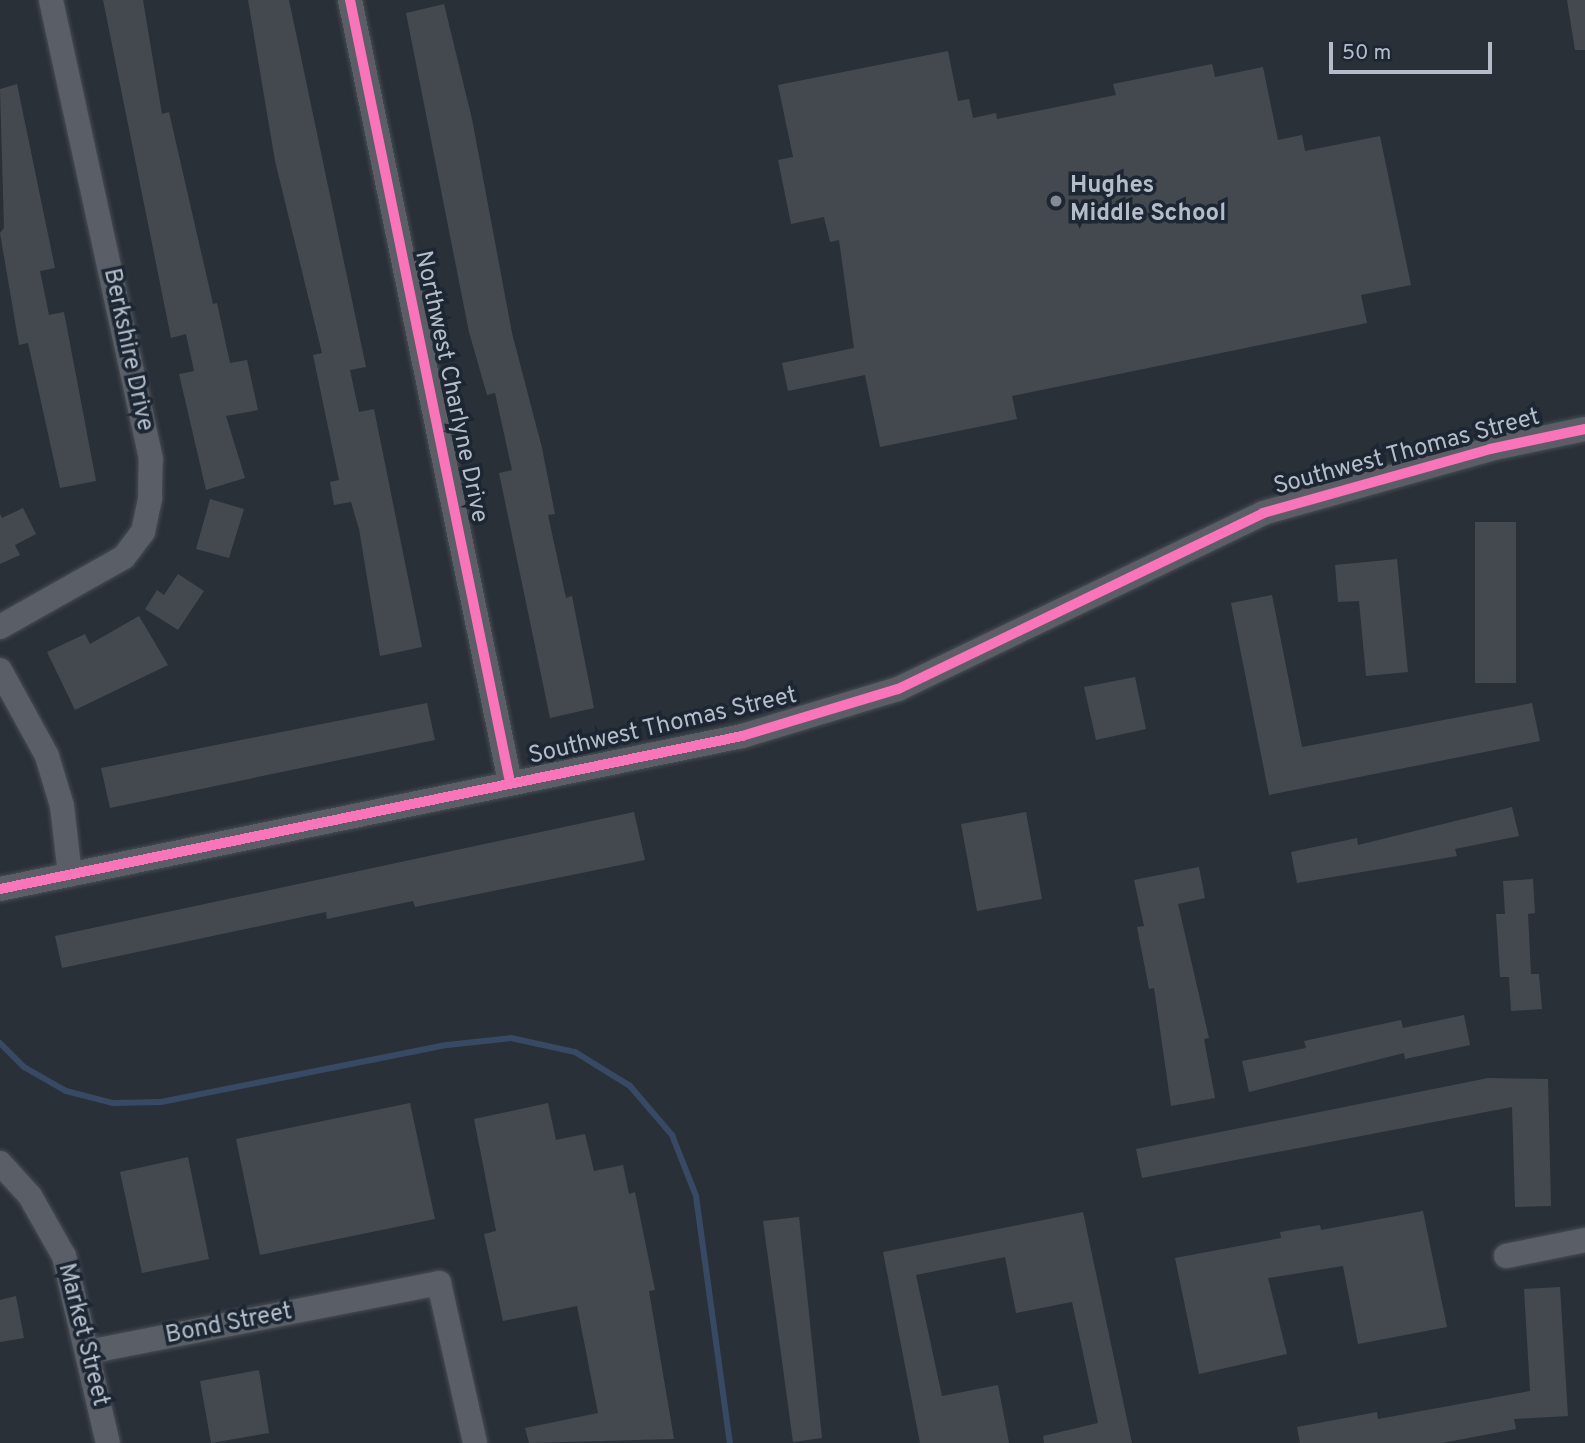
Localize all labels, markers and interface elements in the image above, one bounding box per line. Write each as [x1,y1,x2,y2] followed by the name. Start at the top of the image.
[1333,28,1496,72] scale bar
[1342,40,1391,67] text: 50 m
[1070,173,1226,229] place label: Hughes Middle School
[1048,193,1064,209] marker: Hughes Middle School
[407,249,493,525] street label: Northwest Charlyne Drive
[96,266,158,434] street label: Berkshire Drive
[1270,403,1544,503] street label: Southwest Thomas Street
[526,682,800,772] street label: Southwest Thomas Street
[50,1261,114,1409] street label: Market Street
[163,1299,295,1351] street label: Bond Street

